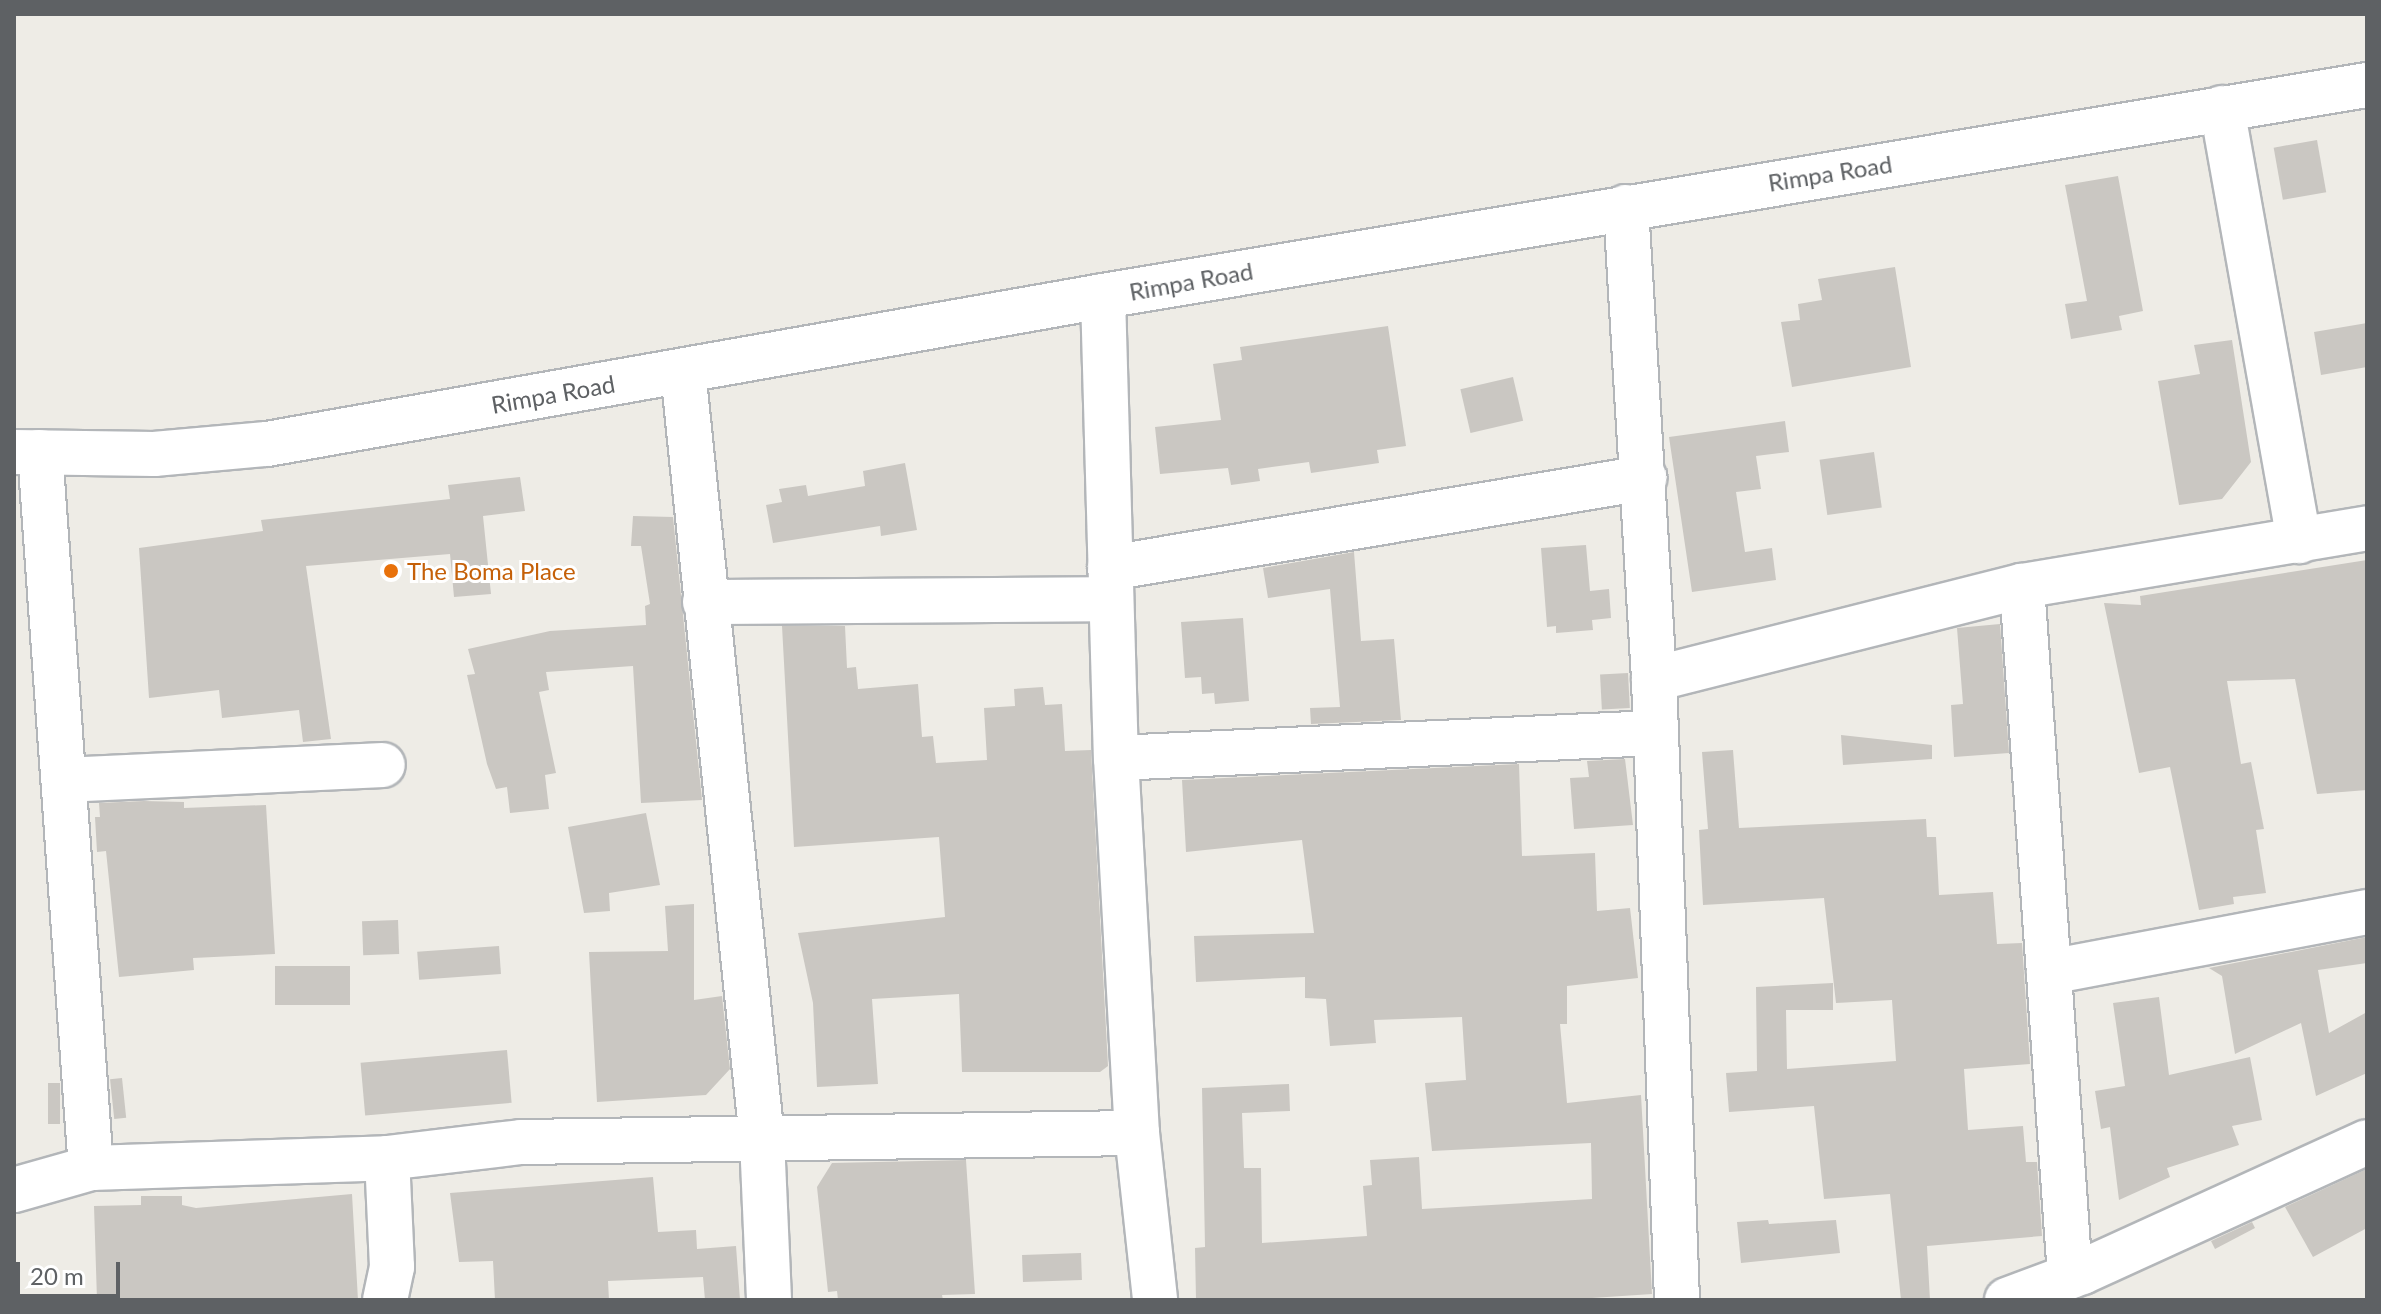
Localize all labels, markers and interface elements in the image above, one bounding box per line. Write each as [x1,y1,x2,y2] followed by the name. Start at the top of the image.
[1766,149,1894,197] street label: Rimpa Road
[1127,256,1255,306] street label: Rimpa Road
[489,369,617,419] street label: Rimpa Road
[407,557,576,585] place label: The Boma Place
[382,562,400,580] marker: The Boma Place
[20,1246,124,1296] scale bar
[30,1261,84,1290] text: 20 m

